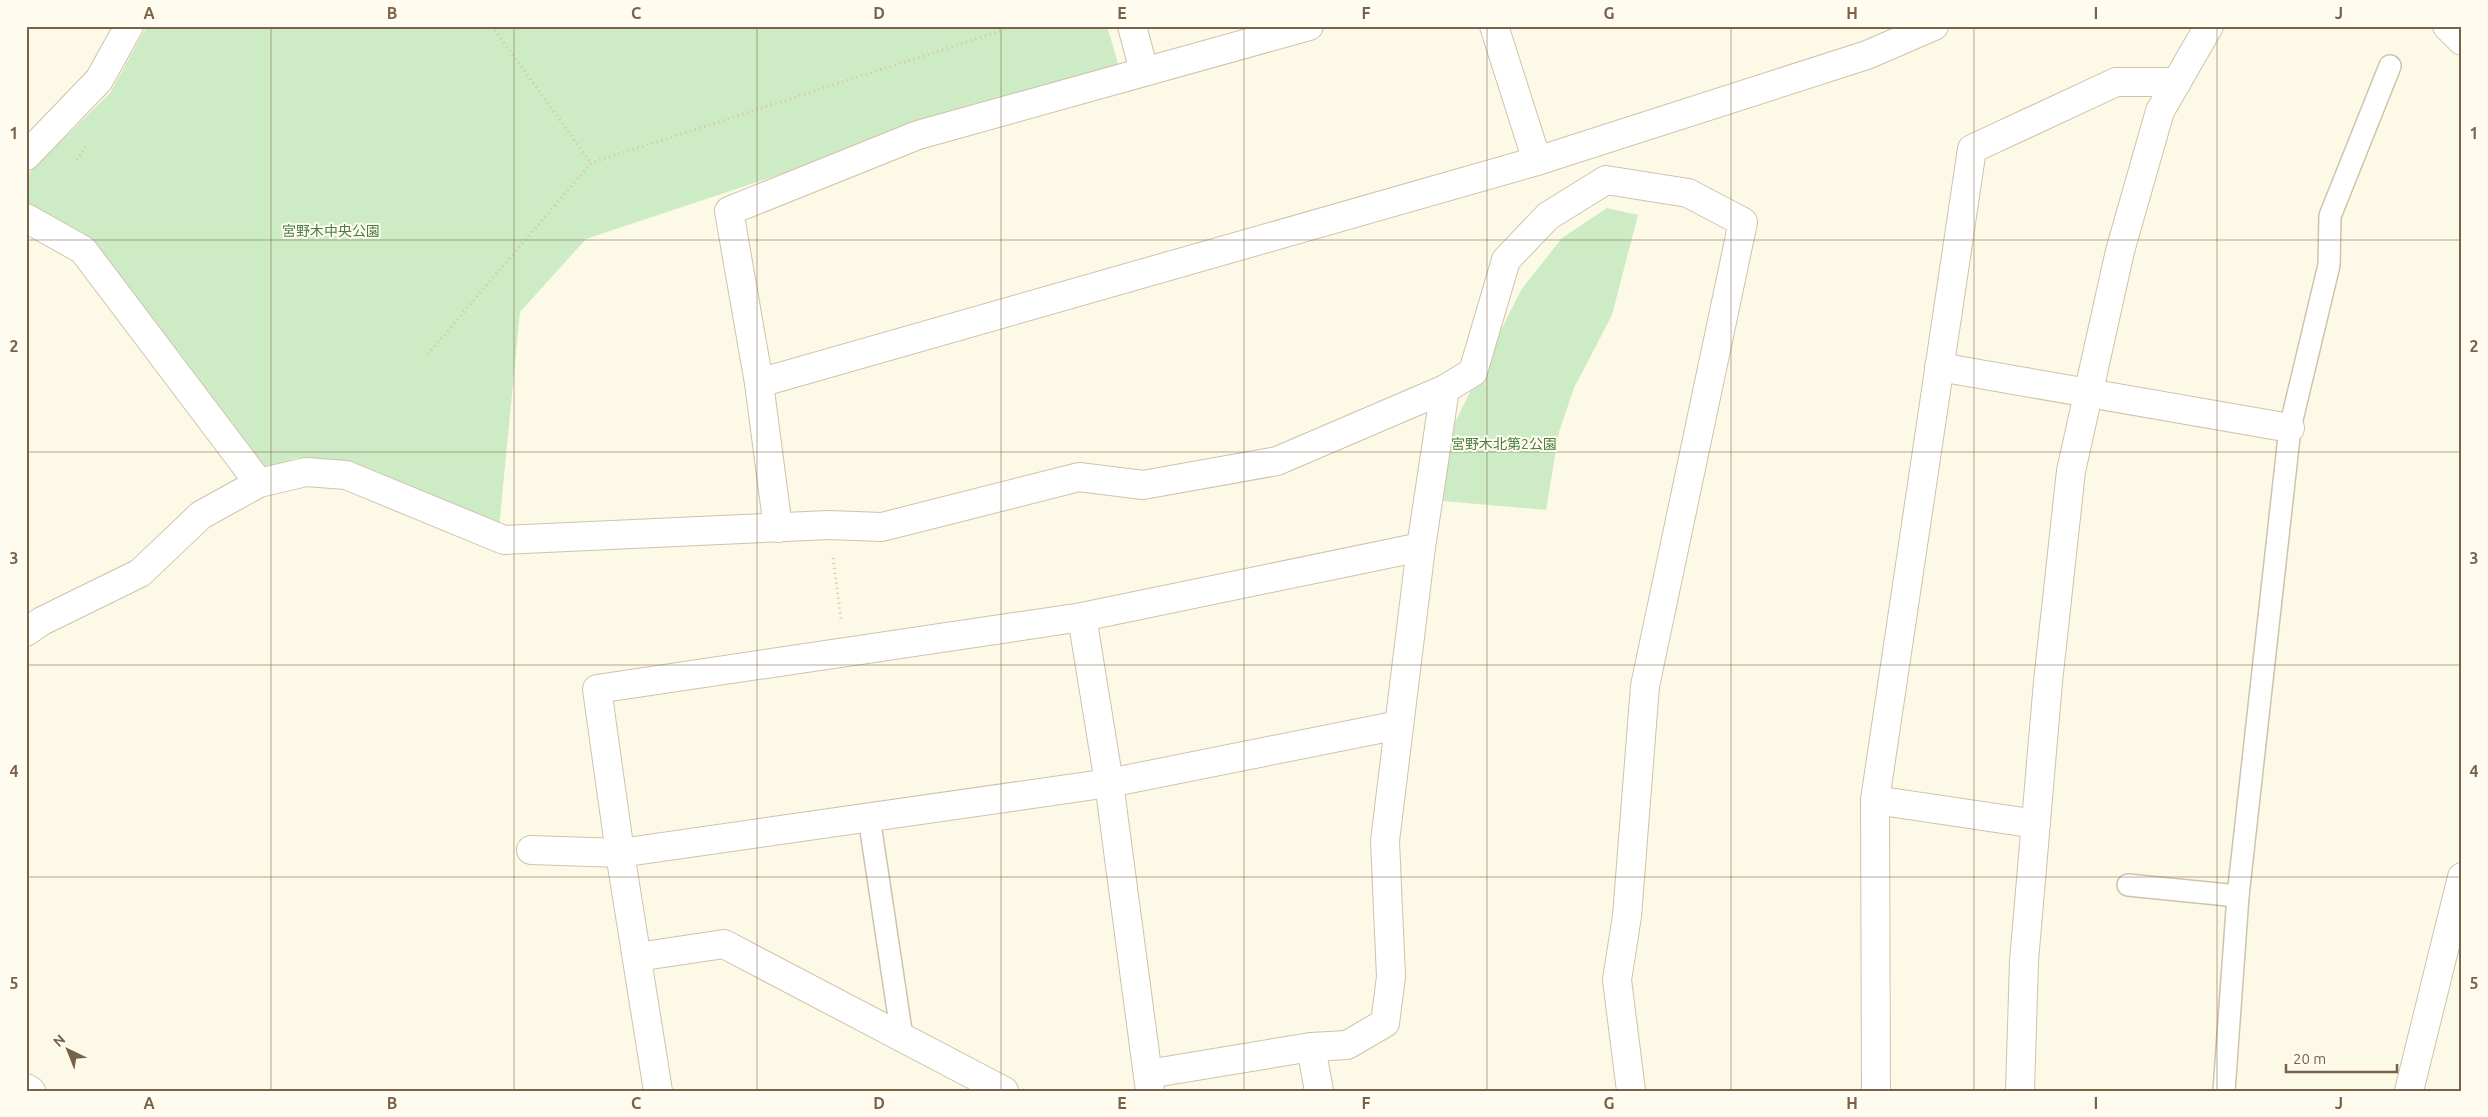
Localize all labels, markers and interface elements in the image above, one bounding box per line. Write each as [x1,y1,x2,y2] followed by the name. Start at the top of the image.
[143,4,155,22] text: A
[387,4,397,22] text: B
[631,4,641,22] text: C
[873,4,885,22] text: D
[1117,4,1127,22] text: E
[1362,4,1371,22] text: F
[1603,4,1615,22] text: G
[1846,4,1858,22] text: H
[2094,4,2098,22] text: I
[2335,4,2343,22] text: J
[9,124,19,142] text: 1
[2469,124,2479,142] text: 1
[282,223,380,239] park label: 宮野木中央公園
[9,337,19,355] text: 2
[2469,337,2479,355] text: 2
[1451,436,1557,452] park label: 宮野木北第2公園
[9,549,19,567] text: 3
[2469,549,2479,567] text: 3
[9,762,19,780] text: 4
[2469,762,2479,780] text: 4
[9,974,19,992] text: 5
[2469,974,2479,992] text: 5
[42,1024,92,1074] north arrow
[50,1031,68,1050] text: N
[2286,1042,2397,1074] scale bar
[2293,1050,2326,1067] text: 20 m
[143,1094,155,1112] text: A
[387,1094,397,1112] text: B
[631,1094,641,1112] text: C
[873,1094,885,1112] text: D
[1117,1094,1127,1112] text: E
[1362,1094,1371,1112] text: F
[1603,1094,1615,1112] text: G
[1846,1094,1858,1112] text: H
[2094,1094,2098,1112] text: I
[2335,1094,2343,1112] text: J

